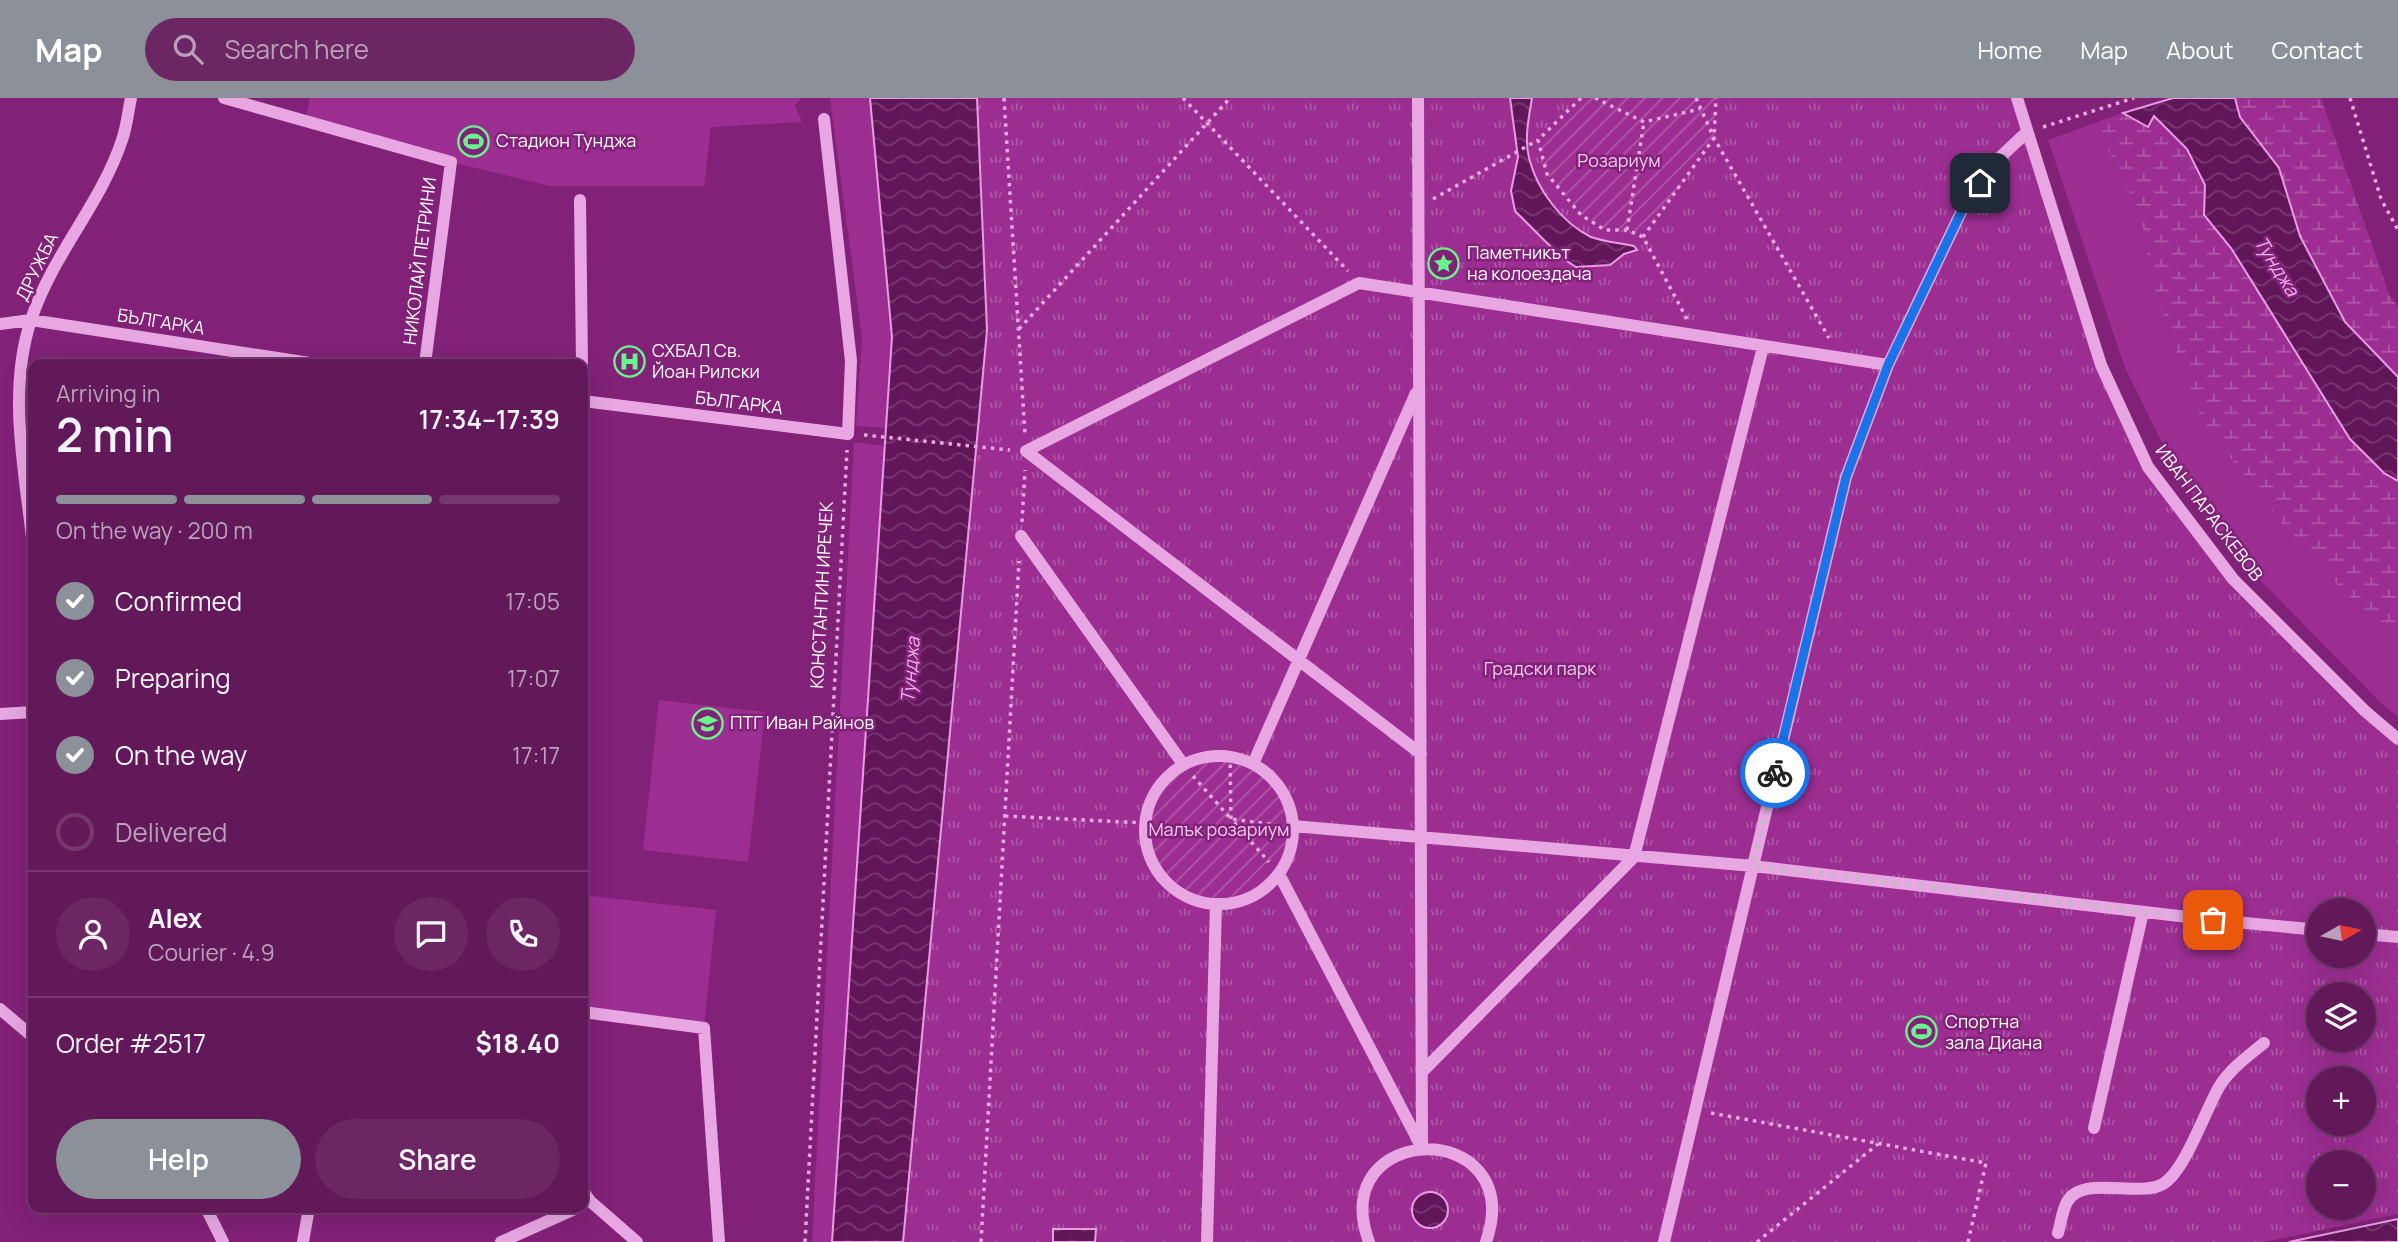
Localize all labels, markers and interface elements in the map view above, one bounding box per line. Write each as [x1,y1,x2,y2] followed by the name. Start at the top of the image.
[145,18,635,81] search box
[35,27,103,72] text: Map
[169,30,207,68] icon: search
[225,31,369,67] text: Search here
[1977,33,2042,66] text: Home
[2080,33,2128,66] text: Map
[2166,33,2234,66] text: About
[2272,33,2363,66] text: Contact
[456,124,490,158] sports icon: Стадион Тунджа
[496,128,636,152] place label: Стадион Тунджа
[1577,148,1661,172] park label: Розариум
[1950,153,2010,213] pin
[1961,164,1999,202] icon: home
[397,176,441,346] street label: НИКОЛАЙ ПЕТРИНИ
[9,228,63,305] street label: ДРУЖБА
[2248,231,2306,302] water label: Тунджа
[1467,240,1591,285] place label: Паметникът на колоездача
[1427,246,1461,280] place icon: Паметникът на колоездача
[116,302,207,340] street label: БЪЛГАРКА
[652,338,760,383] place label: СХБАЛ Св. Йоан Рилски
[612,344,646,378] hospital icon: СХБАЛ Св. Йоан Рилски
[56,377,161,409] text: Arriving in
[694,385,785,419] street label: БЪЛГАРКА
[418,401,560,437] text: 17:34–17:39
[56,403,173,466] text: 2 min
[2151,439,2269,586] street label: ИВАН ПАРАСКЕВОВ
[804,500,838,689] street label: КОНСТАНТИН ИРЕЧЕК
[56,514,253,546] text: On the way · 200 m
[56,582,94,620] icon: check
[115,583,242,619] text: Confirmed
[505,585,560,617] text: 17:05
[894,635,926,704] water label: Тунджа
[1484,656,1597,680] park label: Градски парк
[56,659,94,697] icon: check
[115,660,231,696] text: Preparing
[507,662,560,694] text: 17:07
[690,706,724,740] school or university icon: ПТГ Иван Райнов
[730,710,874,734] place label: ПТГ Иван Райнов
[56,736,94,774] icon: check
[115,737,247,773] text: On the way
[1740,738,1810,808] courier
[512,739,560,771] text: 17:17
[1756,754,1794,792] icon: bike
[115,814,227,850] text: Delivered
[1148,817,1290,841] park label: Малък розариум
[2183,890,2243,950] pin
[56,897,130,971] button: person
[394,897,468,971] button: chat
[486,897,560,971] button: phone
[2306,898,2376,968] north arrow
[2306,898,2376,1220] map controls
[148,900,202,936] text: Alex
[2194,901,2232,939] icon: bag
[148,936,275,968] text: Courier · 4.9
[2306,982,2376,1052] button: layers
[1945,1009,2042,1054] place label: Спортна зала Диана
[1905,1015,1939,1049] sports icon: Спортна зала Диана
[56,1025,206,1061] text: Order #2517
[476,1025,560,1061] text: $18.40
[2306,1066,2376,1136] button: +
[56,1119,301,1199] button: Help
[315,1119,560,1199] button: Share
[2306,1150,2376,1220] button: −

